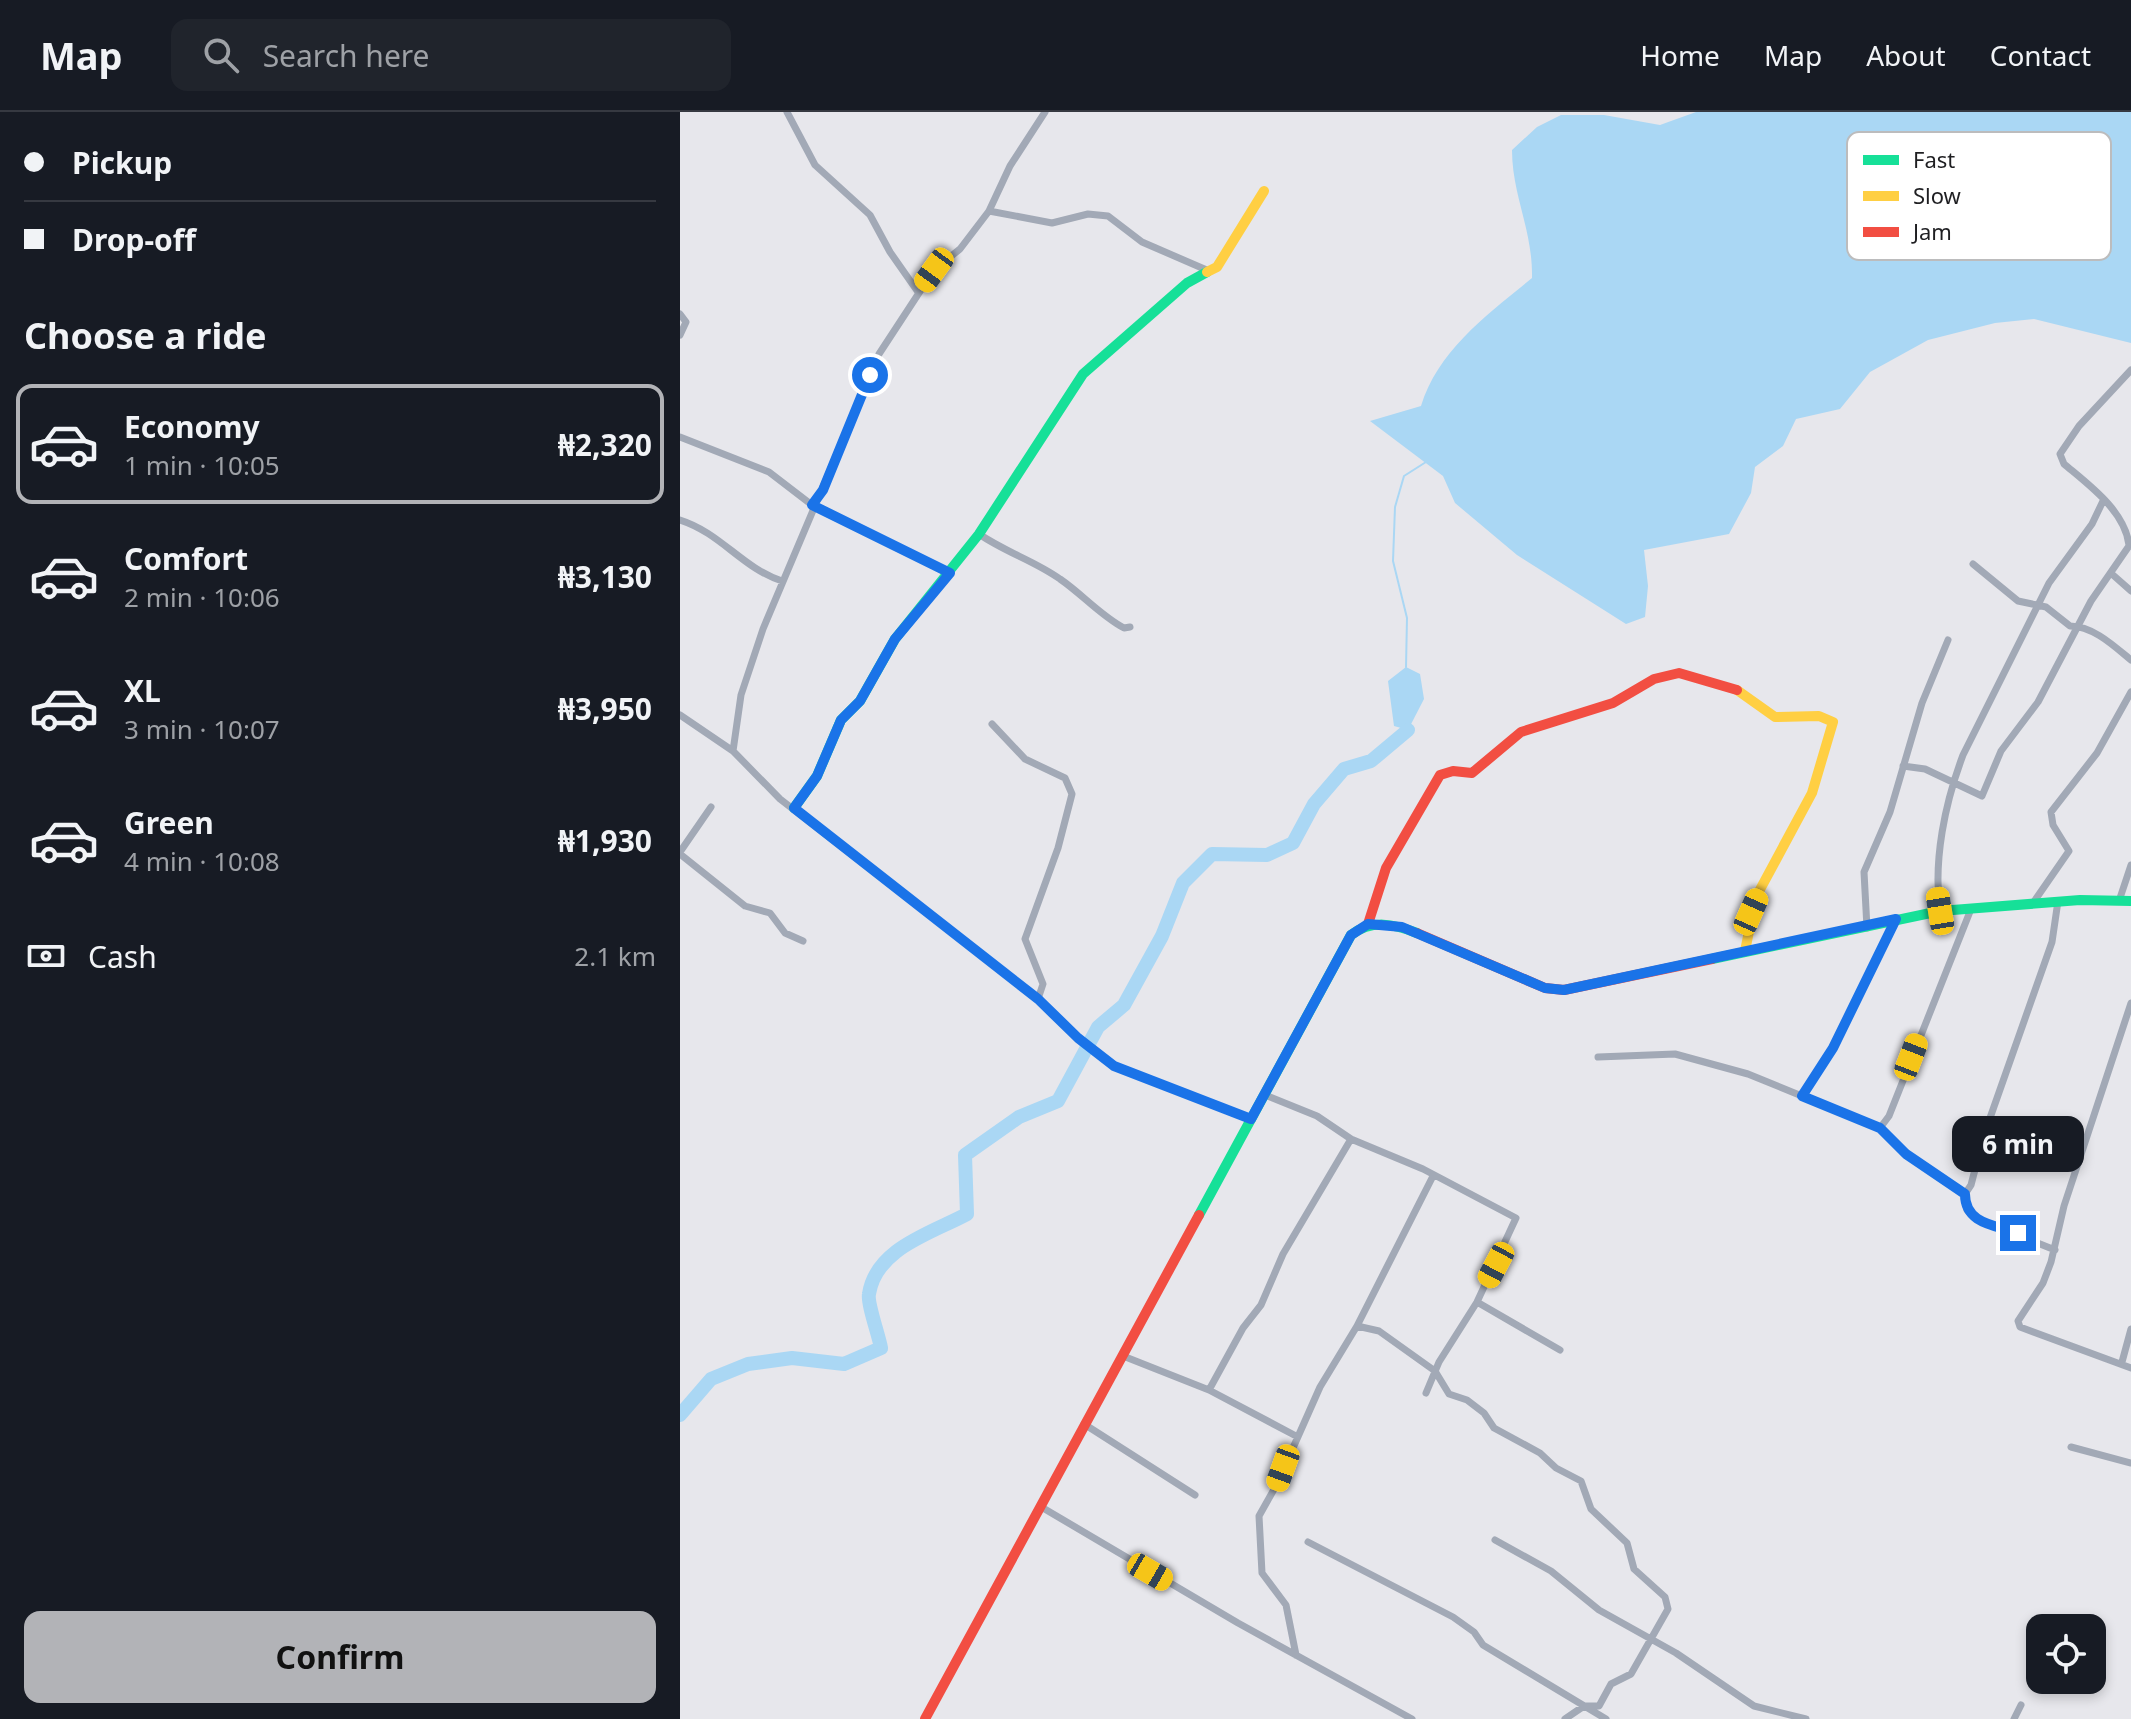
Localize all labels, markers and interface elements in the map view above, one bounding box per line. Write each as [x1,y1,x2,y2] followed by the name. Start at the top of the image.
[171,19,731,91] search box
[40,29,123,81] text: Map
[199,33,243,77] icon: search
[263,35,430,76] text: Search here
[1640,36,1720,74] text: Home
[1764,36,1822,74] text: Map
[1866,36,1946,74] text: About
[1990,36,2091,74] text: Contact
[1847,132,2111,260] legend
[72,142,172,183] text: Pickup
[1913,144,1955,174] text: Fast
[1913,180,1962,210] text: Slow
[1911,216,1952,246] text: Jam
[72,219,196,260] text: Drop-off
[910,244,958,296] car
[24,311,266,360] text: Choose a ride
[852,357,888,393] route start
[124,406,260,447] text: Economy
[28,408,100,480] icon: car
[558,424,652,465] text: ₦2,320
[124,447,280,483] text: 1 min · 10:05
[124,538,248,579] text: Comfort
[28,540,100,612] icon: car
[558,556,652,597] text: ₦3,130
[124,579,280,615] text: 2 min · 10:06
[124,670,161,711] text: XL
[28,672,100,744] icon: car
[558,688,652,729] text: ₦3,950
[124,711,280,747] text: 3 min · 10:07
[124,802,214,843] text: Green
[28,804,100,876] icon: car
[558,820,652,861] text: ₦1,930
[124,843,280,879] text: 4 min · 10:08
[1730,885,1772,939] car
[1924,885,1956,937] car
[24,934,68,978] icon: cash
[88,936,157,977] text: Cash
[574,938,656,974] text: 2.1 km
[1891,1030,1931,1084] car
[1952,1117,2084,1173] callout: 6 min
[1982,1126,2054,1162] text: 6 min
[2000,1215,2036,1251] route end
[1474,1238,1518,1292] car
[1264,1441,1302,1495] car
[1123,1550,1177,1594] car
[24,1611,656,1703] button: Confirm
[2026,1614,2106,1694] map controls
[2026,1614,2106,1694] button: locate

